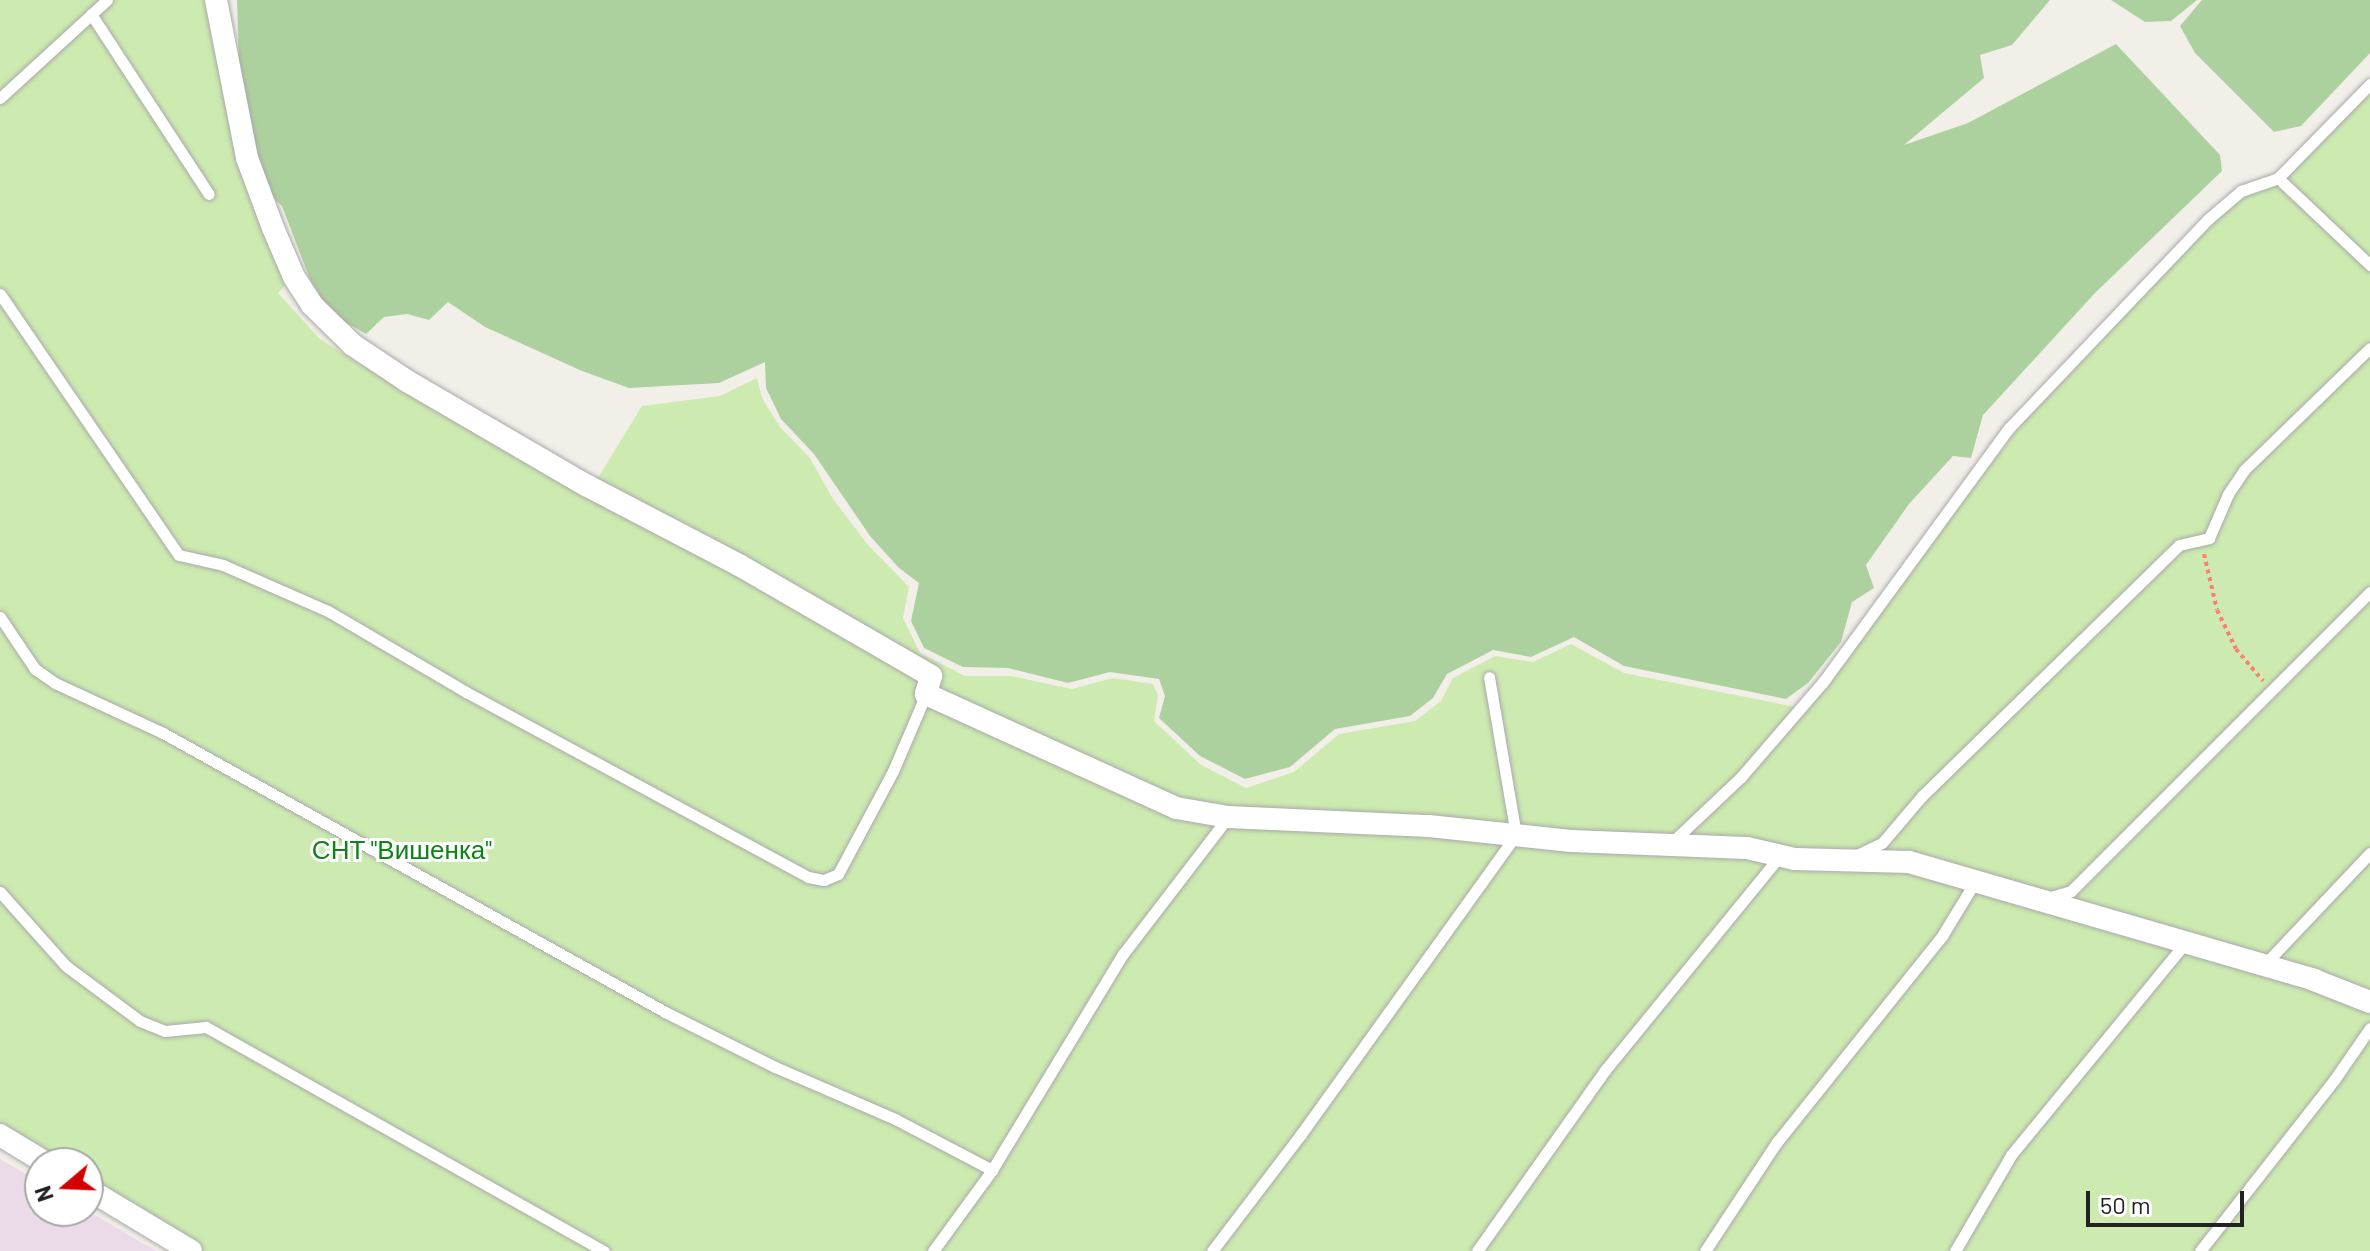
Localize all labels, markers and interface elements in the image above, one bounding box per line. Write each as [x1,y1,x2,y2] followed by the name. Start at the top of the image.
[312,833,492,865] park label: СНТ "Вишенка"
[24,1147,104,1227] north arrow
[2090,1175,2248,1225] scale bar
[29,1183,58,1205] text: N
[2100,1190,2151,1219] text: 50 m

